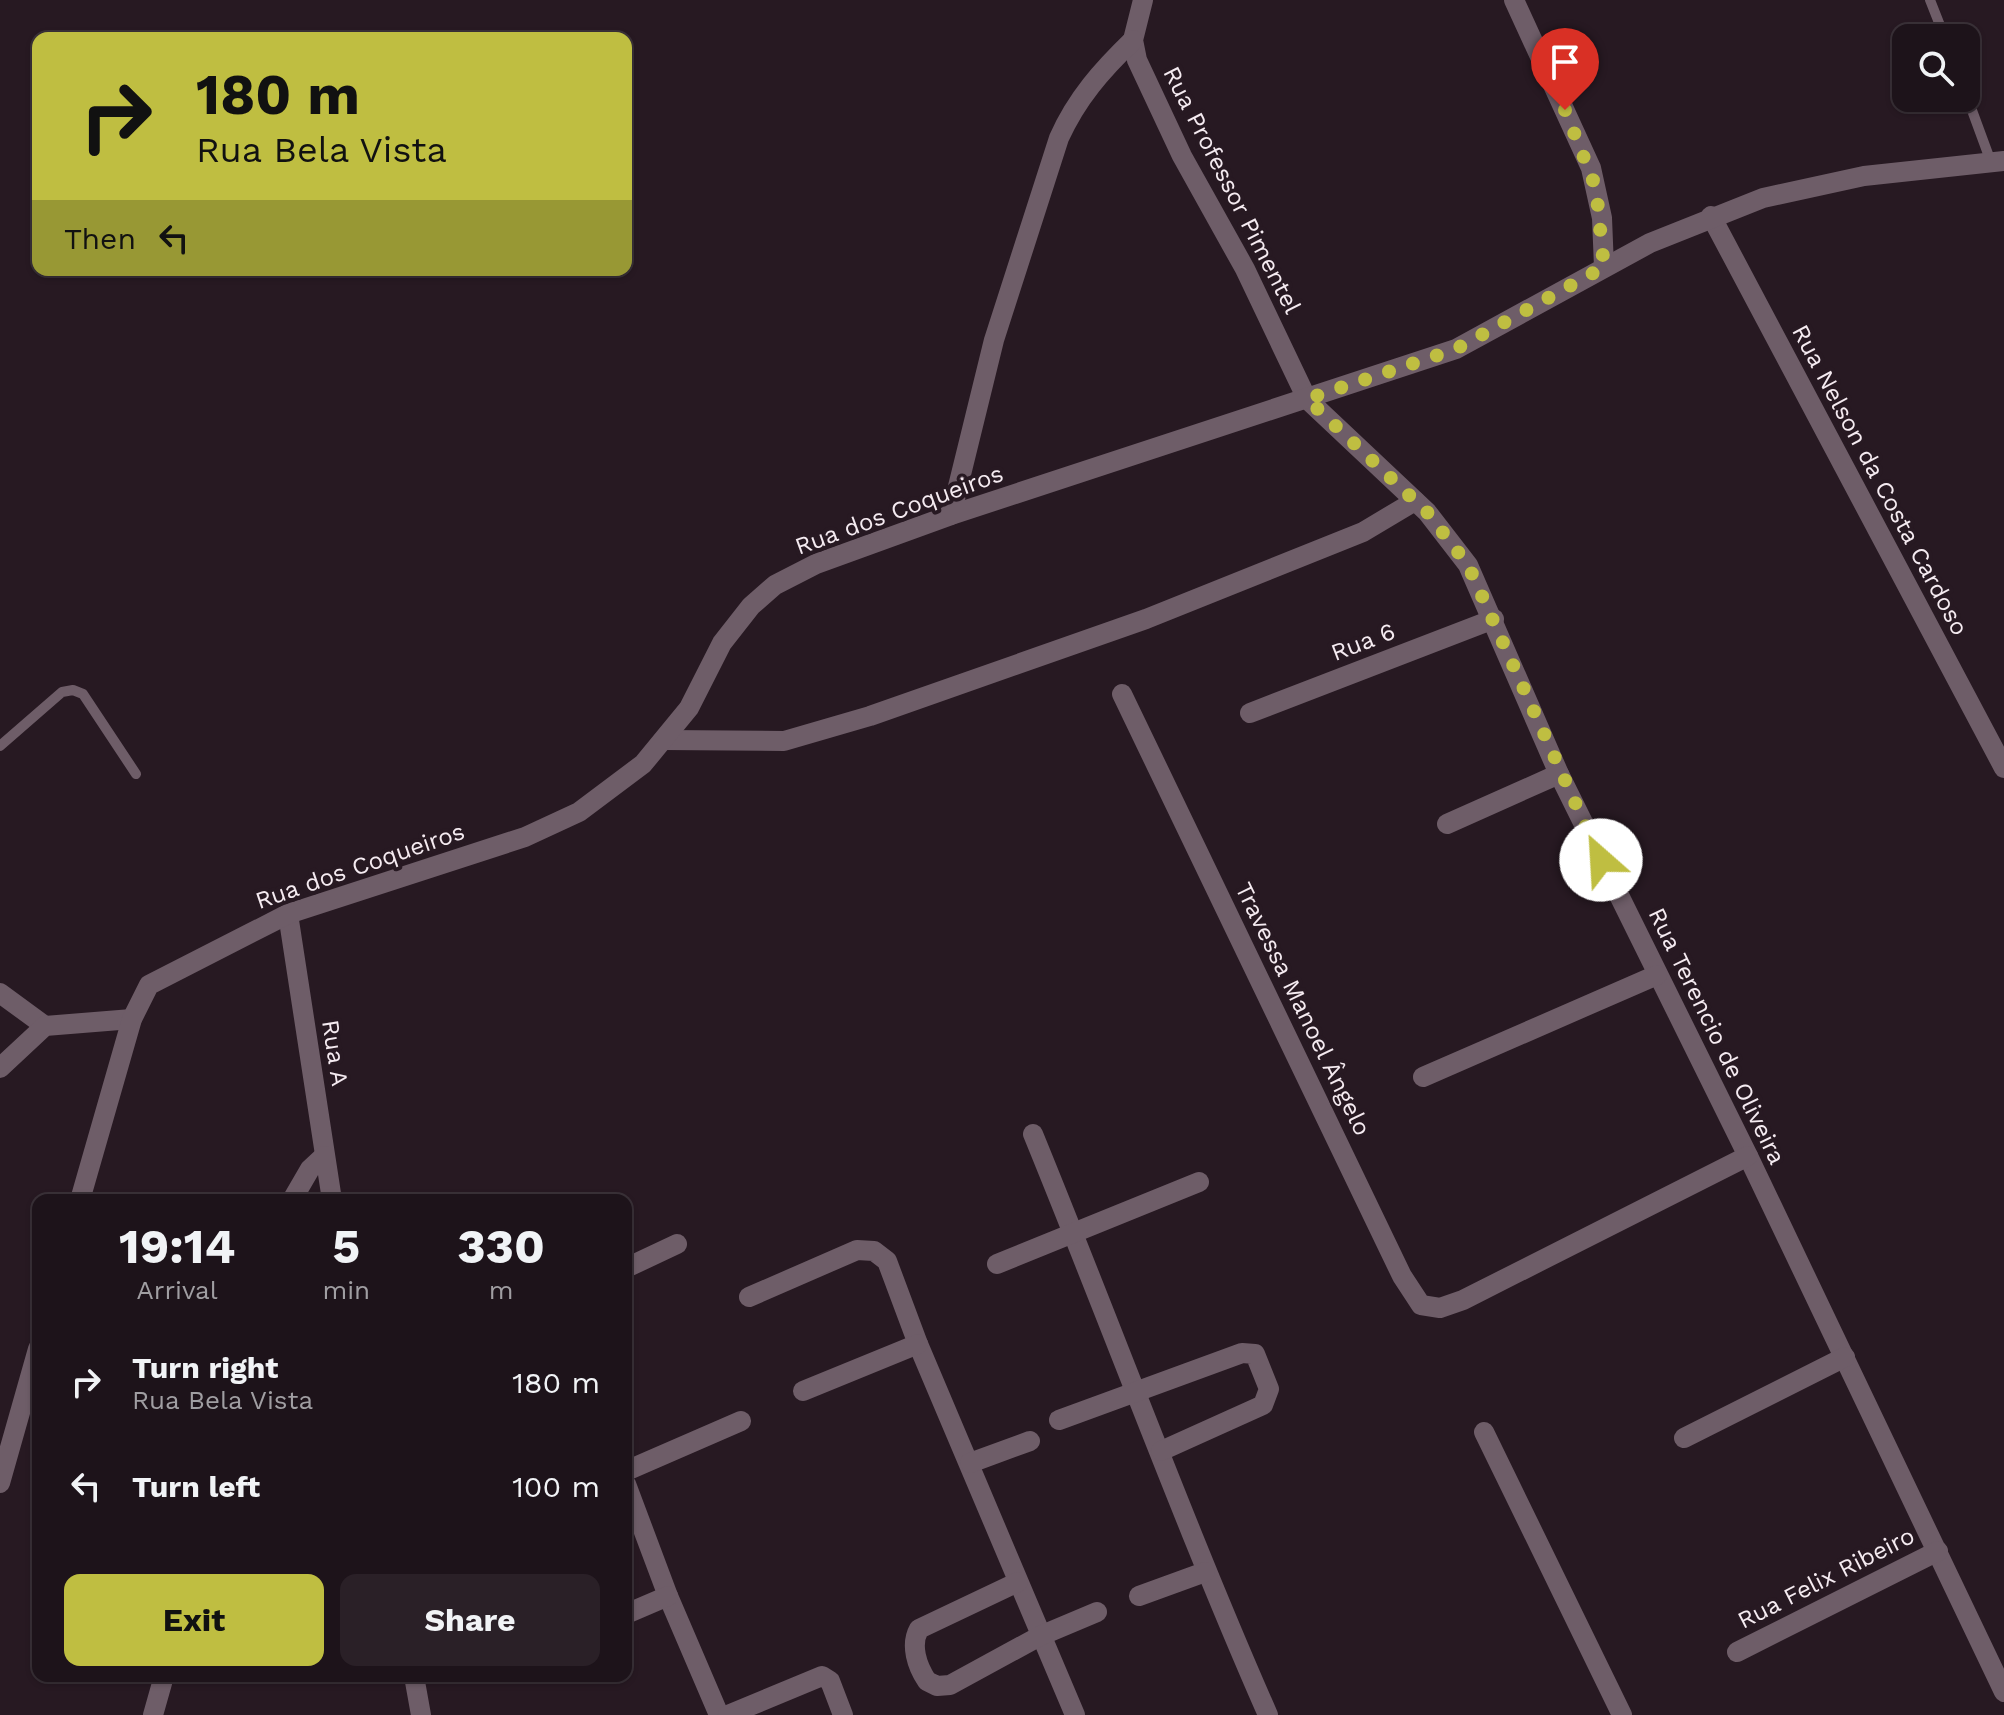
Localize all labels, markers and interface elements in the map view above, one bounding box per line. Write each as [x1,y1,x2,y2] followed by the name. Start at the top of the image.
[1892,24,1980,112] map controls
[1892,24,1980,112] button: search
[1531,28,1599,110] pin
[1543,40,1587,84] icon: arrive
[196,62,360,128] text: 180 m
[1157,62,1307,319] street label: Rua Professor Pimentel
[64,64,168,168] icon: right
[196,129,447,171] text: Rua Bela Vista
[152,216,196,260] icon: left
[64,221,136,256] text: Then
[1786,320,1974,640] street label: Rua Nelson da Costa Cardoso
[791,459,1007,561] street label: Rua dos Coqueiros
[1327,617,1399,667] street label: Rua 6
[252,817,468,915] street label: Rua dos Coqueiros
[1559,818,1643,902] position arrow
[1229,878,1377,1140] street label: Travessa Manoel Ângelo
[1643,903,1791,1169] street label: Rua Terencio de Oliveira
[316,1018,354,1088] street label: Rua A
[119,1218,235,1275] text: 19:14
[332,1218,360,1275] text: 5
[457,1218,545,1275] text: 330
[137,1275,218,1305] text: Arrival
[322,1275,370,1305] text: min
[489,1275,513,1305] text: m
[132,1350,278,1385] text: Turn right
[64,1360,108,1404] icon: right
[512,1365,600,1400] text: 180 m
[132,1385,313,1415] text: Rua Bela Vista
[64,1464,108,1508] icon: left
[132,1469,260,1504] text: Turn left
[512,1469,600,1504] text: 100 m
[1733,1521,1919,1635] street label: Rua Felix Ribeiro
[64,1574,324,1666] button: Exit
[340,1574,600,1666] button: Share

